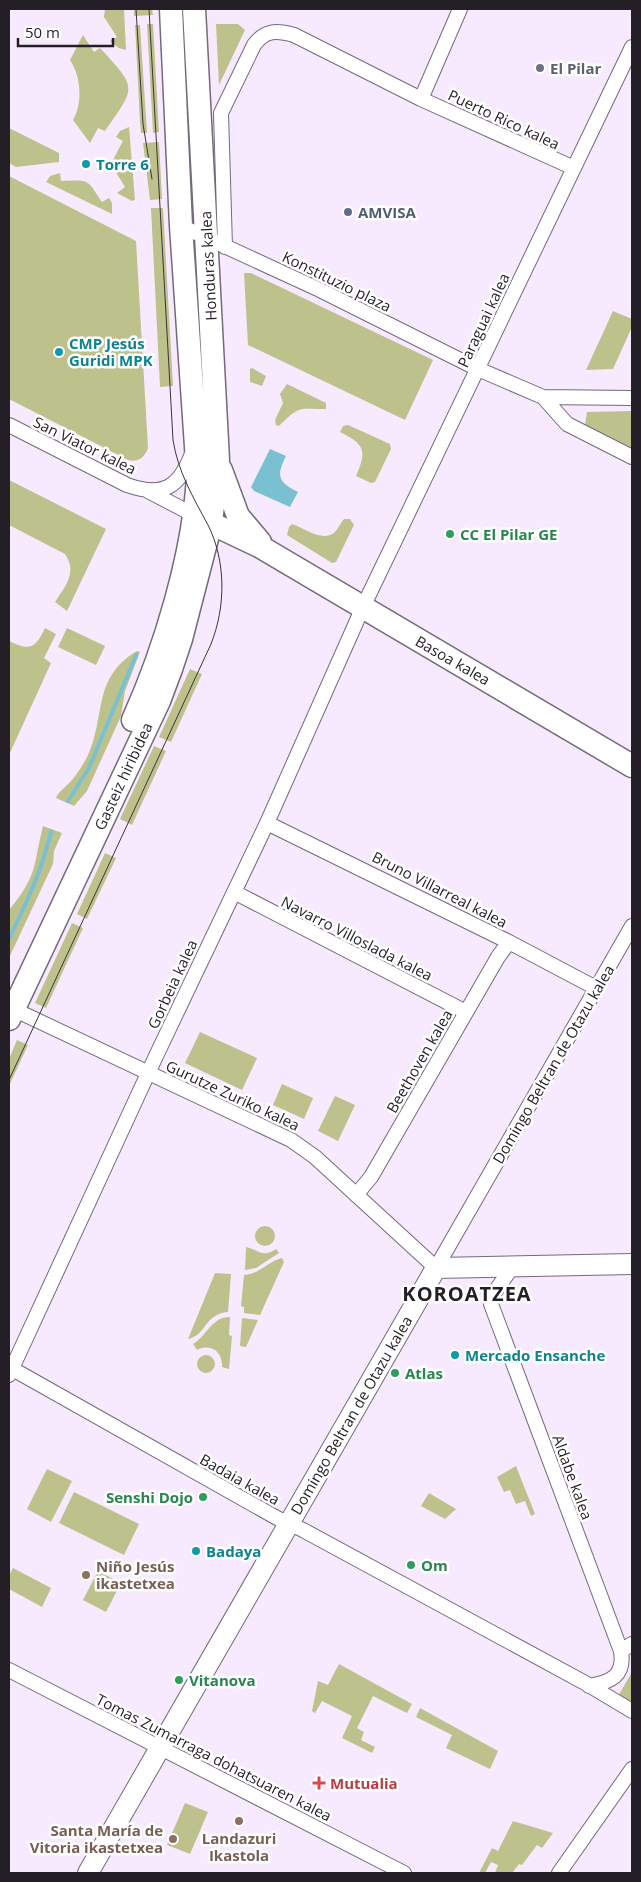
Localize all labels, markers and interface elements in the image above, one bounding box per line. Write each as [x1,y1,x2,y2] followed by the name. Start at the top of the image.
[18,15,112,47] scale bar
[25,22,60,42] text: 50 m
[550,58,602,78] place label: El Pilar
[534,62,546,74] marker: El Pilar
[445,84,563,154] street label: Puerto Rico kalea
[96,154,149,174] place label: Torre 6
[80,158,92,170] marker: Torre 6
[358,202,416,222] place label: AMVISA
[342,206,354,218] marker: AMVISA
[195,211,221,321] street label: Honduras kalea
[279,246,395,316] street label: Konstituzio plaza
[452,270,514,370] street label: Paraguai kalea
[69,333,153,370] place label: CMP Jesús Guridi MPK
[53,346,65,358] marker: CMP Jesús Guridi MPK
[30,411,140,479] street label: San Viator kalea
[460,524,558,544] place label: CC El Pilar GE
[444,528,456,540] marker: CC El Pilar GE
[412,631,494,689] street label: Basoa kalea
[89,719,157,833] street label: Gasteiz hiribidea
[369,846,511,932] street label: Bruno Villarreal kalea
[278,891,436,985] street label: Navarro Villoslada kalea
[143,936,201,1032] street label: Gorbeia kalea
[488,961,618,1167] street label: Domingo Beltran de Otazu kalea
[381,1006,457,1116] street label: Beethoven kalea
[163,1055,303,1135] street label: Gurutze Zuriko kalea
[402,1280,532,1307] district label: KOROATZEA
[286,1312,416,1518] street label: Domingo Beltran de Otazu kalea
[465,1345,605,1365] place label: Mercado Ensanche
[449,1349,461,1361] marker: Mercado Ensanche
[405,1363,443,1383] place label: Atlas
[389,1367,401,1379] marker: Atlas
[548,1432,598,1522] street label: Aldabe kalea
[197,1449,283,1509] street label: Badaia kalea
[106,1487,193,1507] place label: Senshi Dojo
[197,1491,209,1503] marker: Senshi Dojo
[206,1541,261,1561] place label: Badaya
[190,1545,202,1557] marker: Badaya
[421,1555,448,1575] place label: Om
[96,1556,175,1593] place label: Niño Jesús ikastetxea
[405,1559,417,1571] marker: Om
[80,1569,92,1581] marker: Niño Jesús ikastetxea
[189,1670,256,1690] place label: Vitanova
[173,1674,185,1686] marker: Vitanova
[93,1689,335,1825] street label: Tomas Zumarraga dohatsuaren kalea
[330,1773,398,1793] place label: Mutualia
[312,1776,326,1790] marker: Mutualia
[233,1815,245,1827] marker: Landazuri Ikastola
[30,1820,163,1857] place label: Santa María de Vitoria ikastetxea
[202,1828,276,1865] place label: Landazuri Ikastola
[167,1833,179,1845] marker: Santa María de Vitoria ikastetxea

